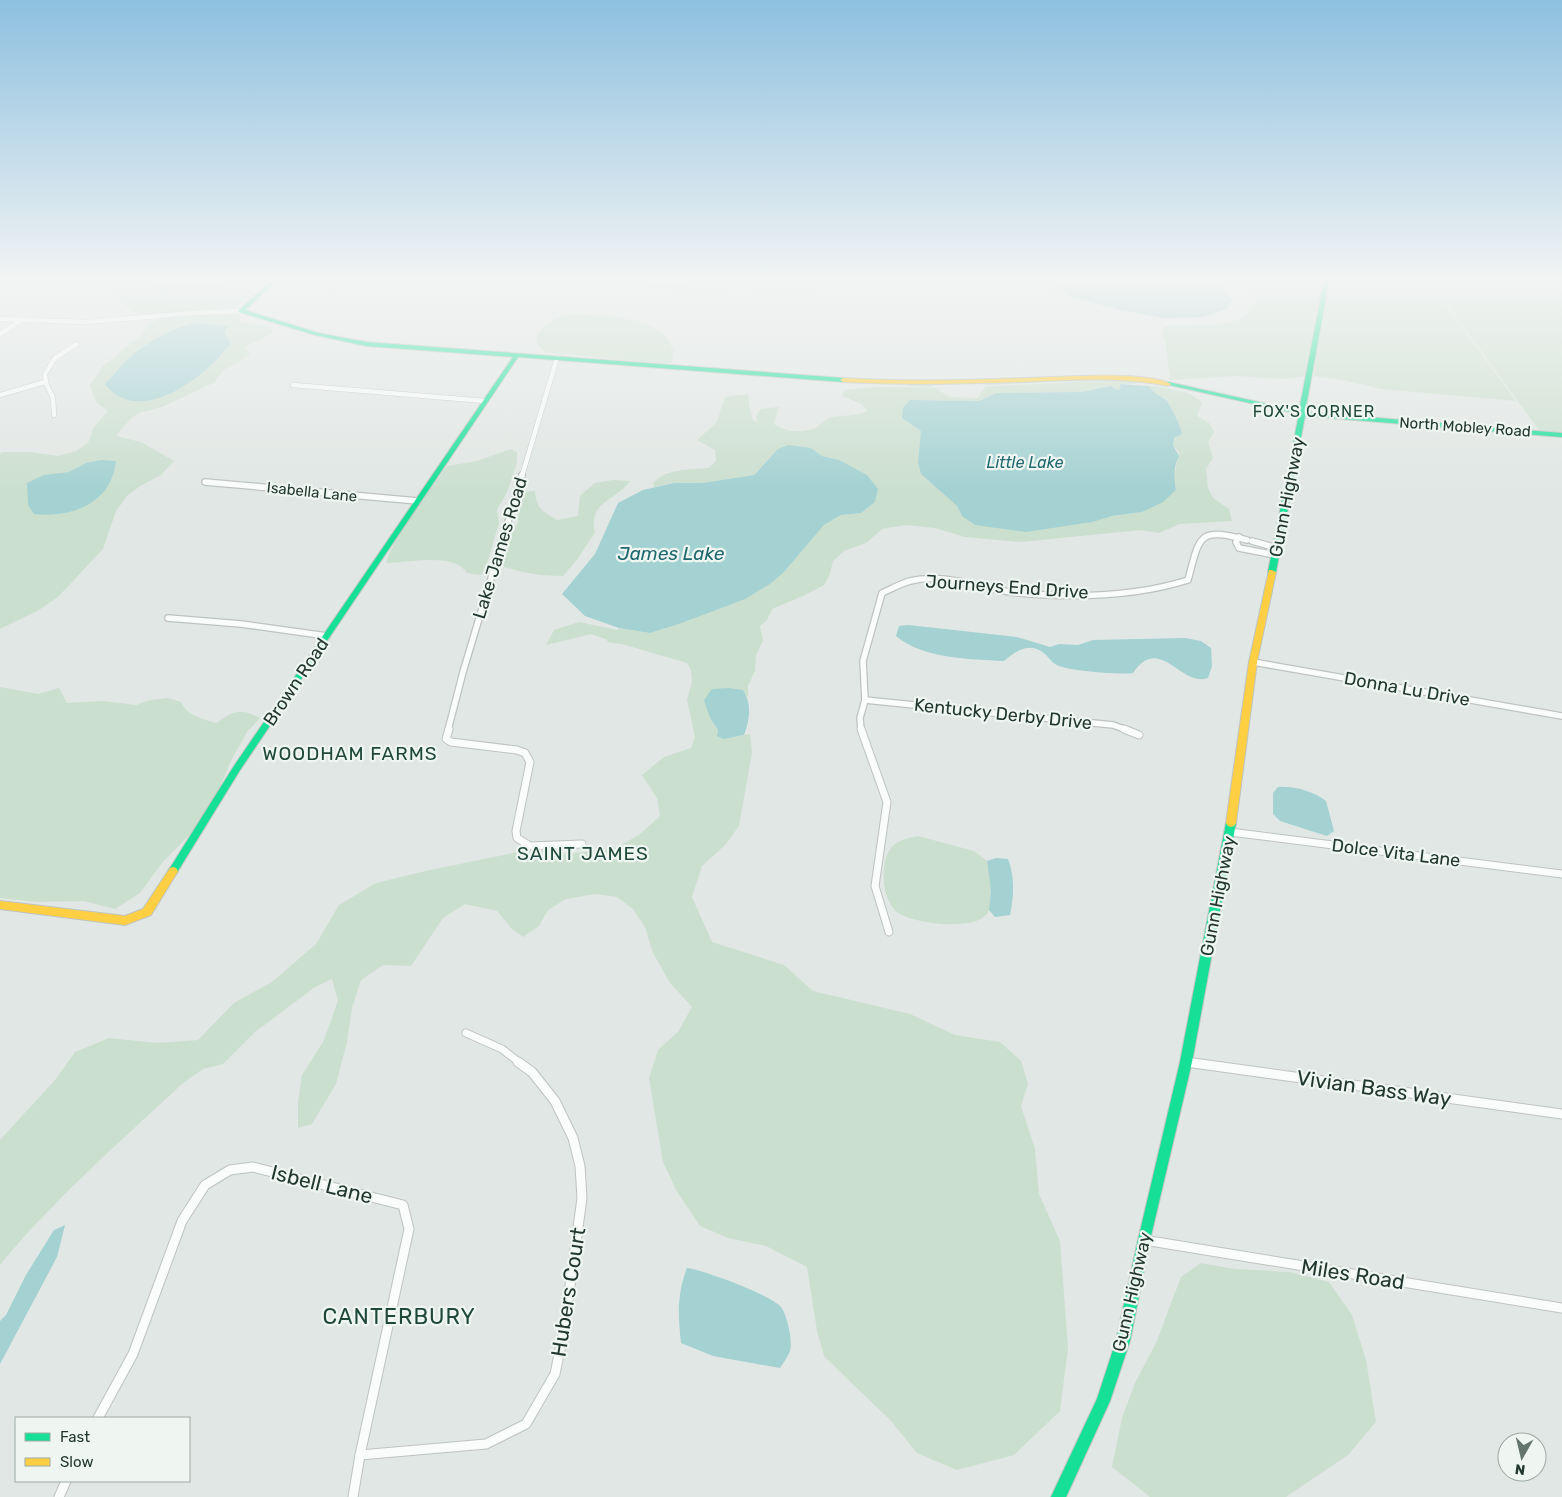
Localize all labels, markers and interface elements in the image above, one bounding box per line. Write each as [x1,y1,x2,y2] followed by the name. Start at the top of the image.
[1253,402,1375,421] district label: FOX'S CORNER
[1399,413,1531,441] street label: North Mobley Road
[1265,435,1309,559] street label: Gunn Highway
[987,453,1064,472] water label: Little Lake
[468,474,532,622] street label: Lake James Road
[266,478,358,506] street label: Isabella Lane
[618,542,725,565] water label: James Lake
[925,570,1089,604] street label: Journeys End Drive
[259,634,333,730] street label: Brown Road
[1342,667,1472,711] street label: Donna Lu Drive
[913,694,1093,734] street label: Kentucky Derby Drive
[262,742,438,765] district label: WOODHAM FARMS
[1196,834,1240,958] street label: Gunn Highway
[1330,834,1462,872] street label: Dolce Vita Lane
[517,842,649,865] district label: SAINT JAMES
[1295,1065,1453,1111] street label: Vivian Bass Way
[269,1159,375,1209] street label: Isbell Lane
[545,1226,591,1358] street label: Hubers Court
[1108,1230,1156,1354] street label: Gunn Highway
[1300,1253,1406,1295] street label: Miles Road
[322,1303,476,1330] district label: CANTERBURY
[15,1417,190,1482] legend
[60,1428,90,1446] text: Fast
[1497,1432,1547,1482] north arrow
[60,1453,93,1471] text: Slow
[1514,1460,1526,1478] text: N

